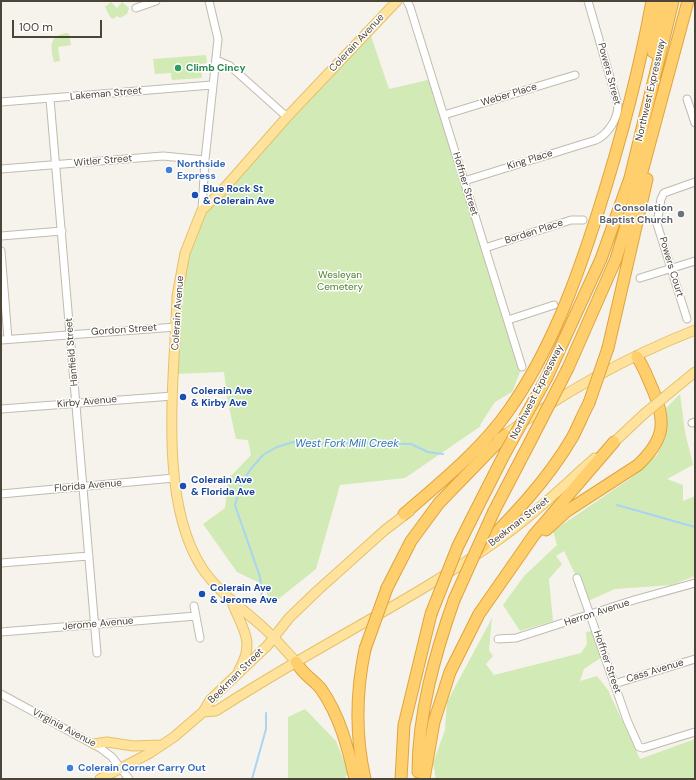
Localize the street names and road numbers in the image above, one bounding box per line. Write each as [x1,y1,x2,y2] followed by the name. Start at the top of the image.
[327,12,387,74] street label: Colerain Avenue
[633,38,669,142] street label: Northwest Expressway
[595,41,623,107] street label: Powers Street
[480,81,538,109] street label: Weber Place
[70,85,142,103] street label: Lakeman Street
[506,147,554,173] street label: King Place
[450,151,480,217] street label: Hoffner Street
[73,152,133,170] street label: Witler Street
[503,217,565,247] street label: Borden Place
[656,236,686,298] street label: Powers Court
[169,275,187,351] street label: Colerain Avenue
[63,317,81,387] street label: Hanfield Street
[91,322,157,338] street label: Gordon Street
[508,343,566,441] street label: Northwest Expressway
[57,393,117,411] street label: Kirby Avenue
[54,477,122,495] street label: Florida Avenue
[486,495,552,549] street label: Beekman Street
[563,597,631,629] street label: Herron Avenue
[62,615,134,633] street label: Jerome Avenue
[591,629,623,695] street label: Hoffner Street
[206,646,266,706] street label: Beekman Street
[625,657,685,685] street label: Cass Avenue
[30,706,98,750] street label: Virginia Avenue

